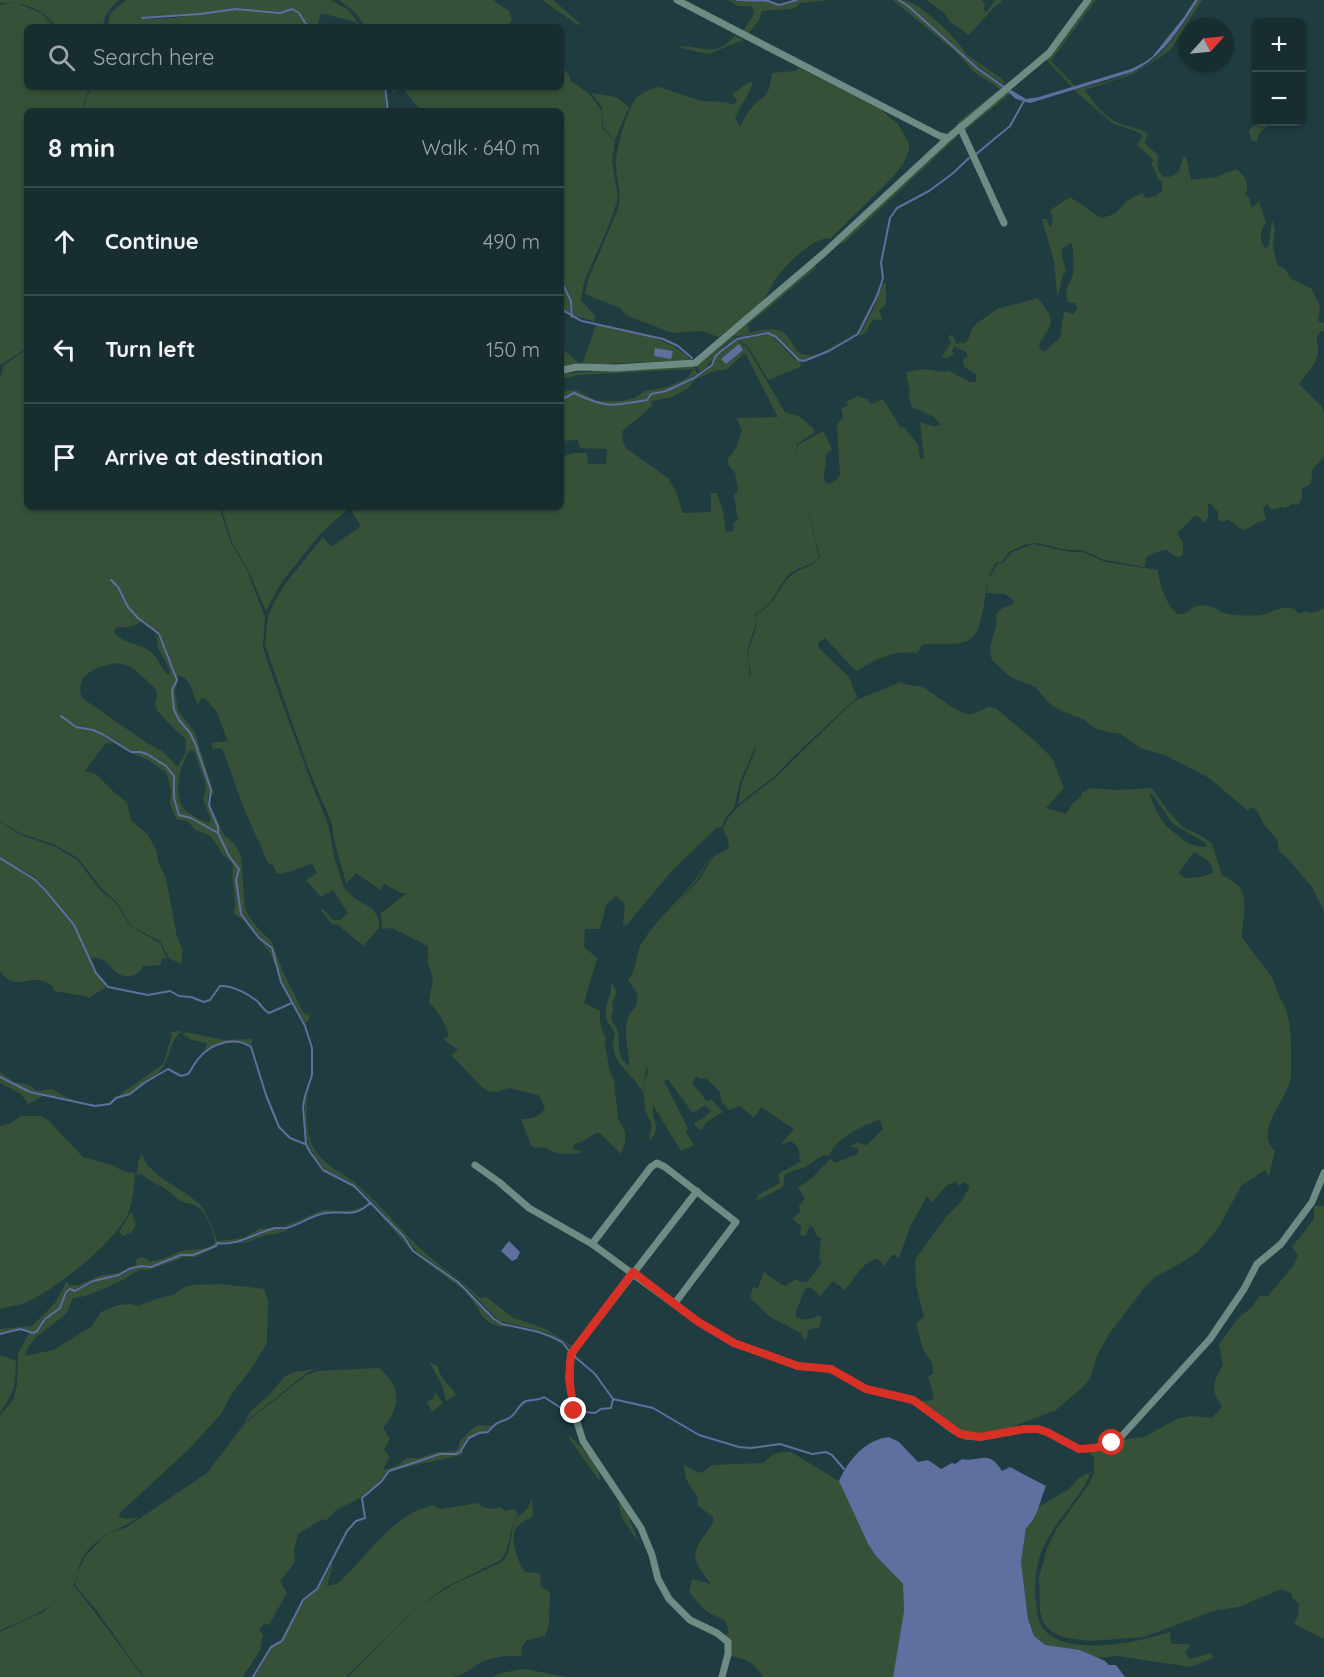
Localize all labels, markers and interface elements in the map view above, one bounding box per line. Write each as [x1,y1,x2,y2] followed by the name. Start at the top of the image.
[1180,18,1234,72] north arrow
[1252,18,1306,126] map controls
[1252,18,1306,72] button: +
[24,24,564,90] search box
[45,41,78,74] icon: search
[93,43,214,71] text: Search here
[1252,72,1306,126] button: −
[48,131,115,164] text: 8 min
[421,135,540,160] text: Walk · 640 m
[48,225,81,258] icon: ahead
[105,227,199,255] text: Continue
[483,229,540,254] text: 490 m
[48,333,81,366] icon: left
[105,335,195,363] text: Turn left
[486,337,540,362] text: 150 m
[48,441,81,474] icon: arrive
[105,443,323,471] text: Arrive at destination
[560,1397,586,1423] route end
[1098,1429,1124,1455] route start

